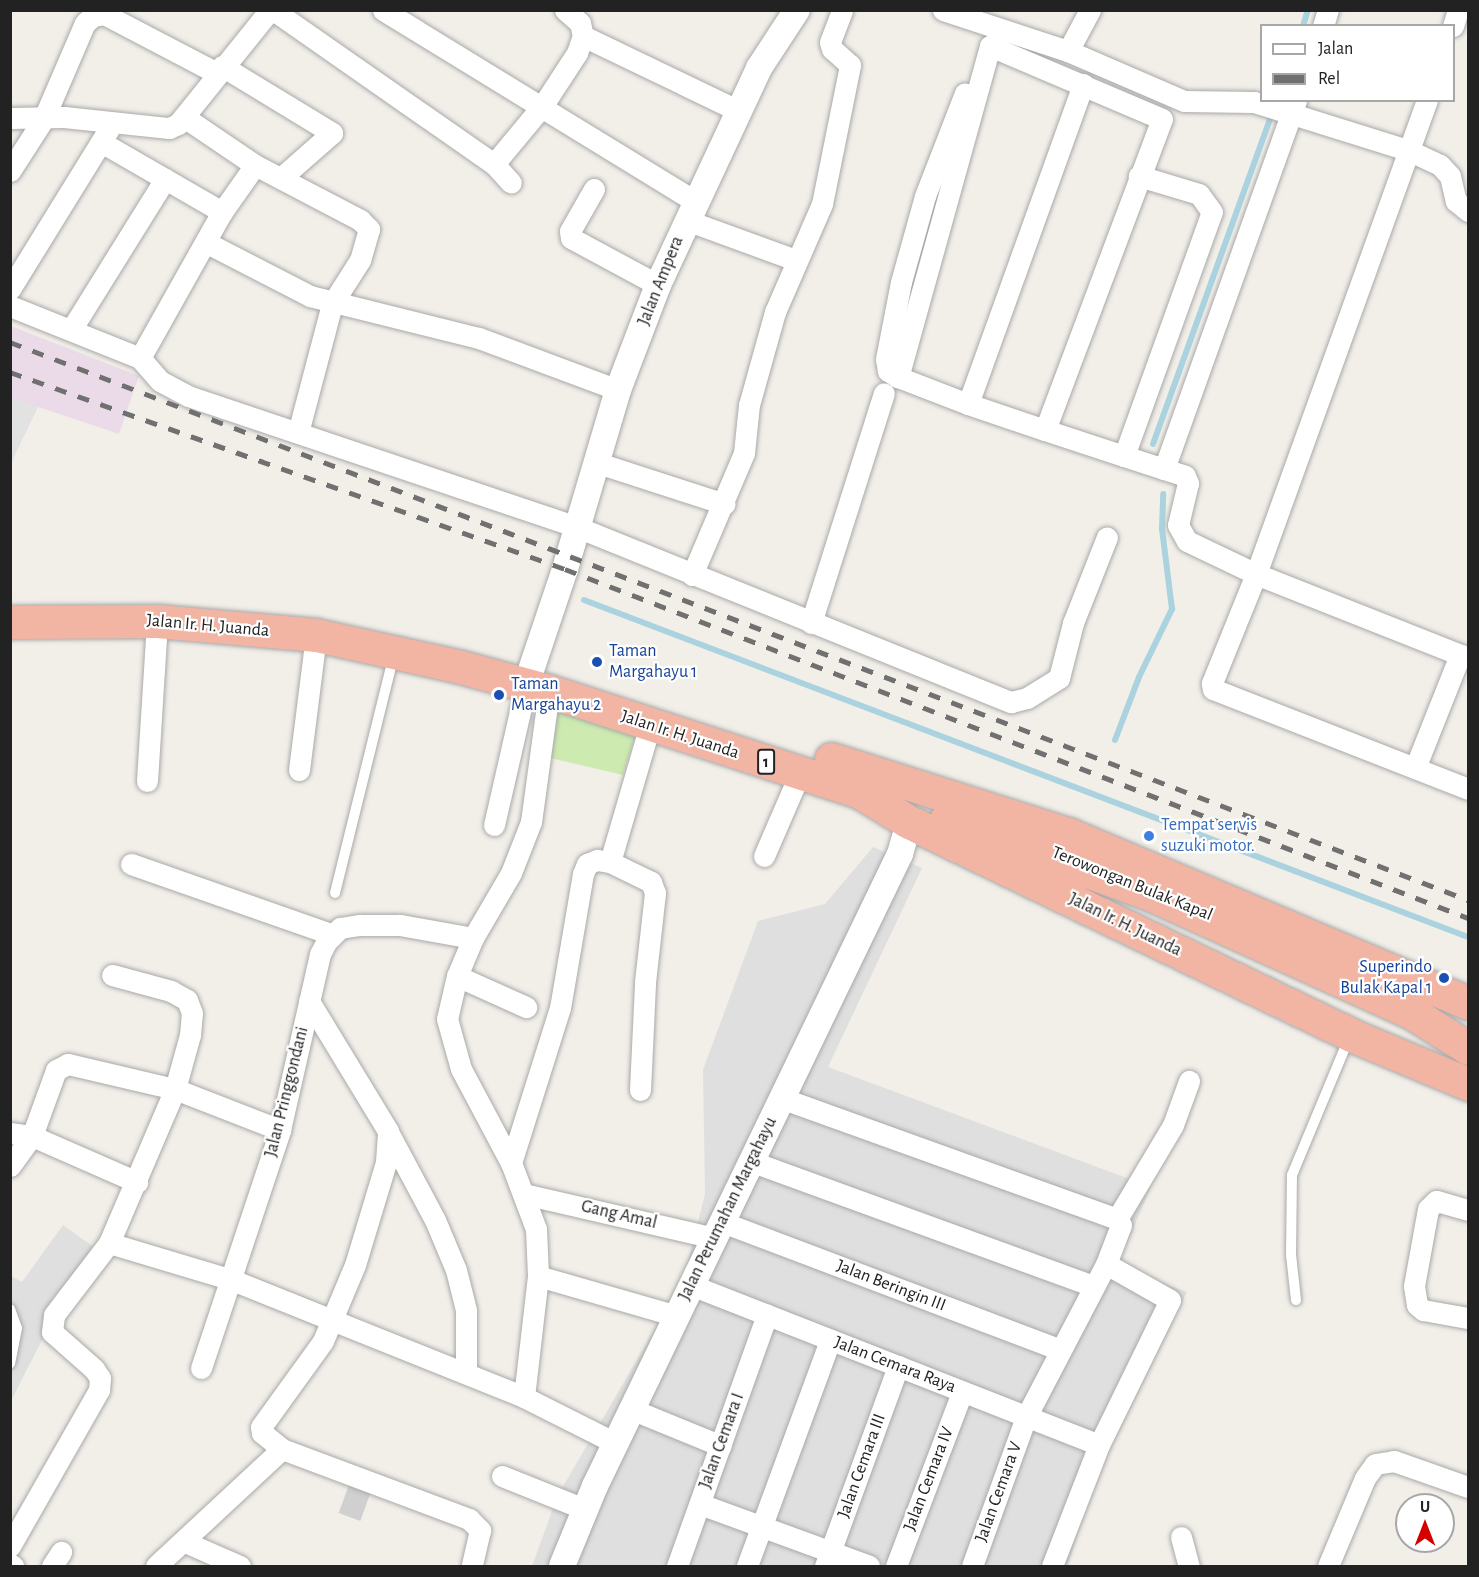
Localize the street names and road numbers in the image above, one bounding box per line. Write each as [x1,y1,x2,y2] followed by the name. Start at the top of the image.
[633,233,689,329] street label: Jalan Ampera
[146,610,270,642] street label: Jalan Ir. H. Juanda
[618,706,742,764] street label: Jalan Ir. H. Juanda
[757,749,775,775] road number: 1
[1048,842,1216,926] street label: Terowongan Bulak Kapal
[1065,888,1185,962] street label: Jalan Ir. H. Juanda
[260,1025,314,1159] street label: Jalan Pringgondani
[674,1114,782,1304] street label: Jalan Perumahan Margahayu
[579,1196,659,1234] street label: Gang Amal
[833,1255,949,1317] street label: Jalan Beringin III
[831,1332,959,1398] street label: Jalan Cemara Raya
[695,1390,749,1492] street label: Jalan Cemara I
[833,1411,891,1521] street label: Jalan Cemara III
[899,1424,959,1534] street label: Jalan Cemara IV
[971,1439,1027,1545] street label: Jalan Cemara V

